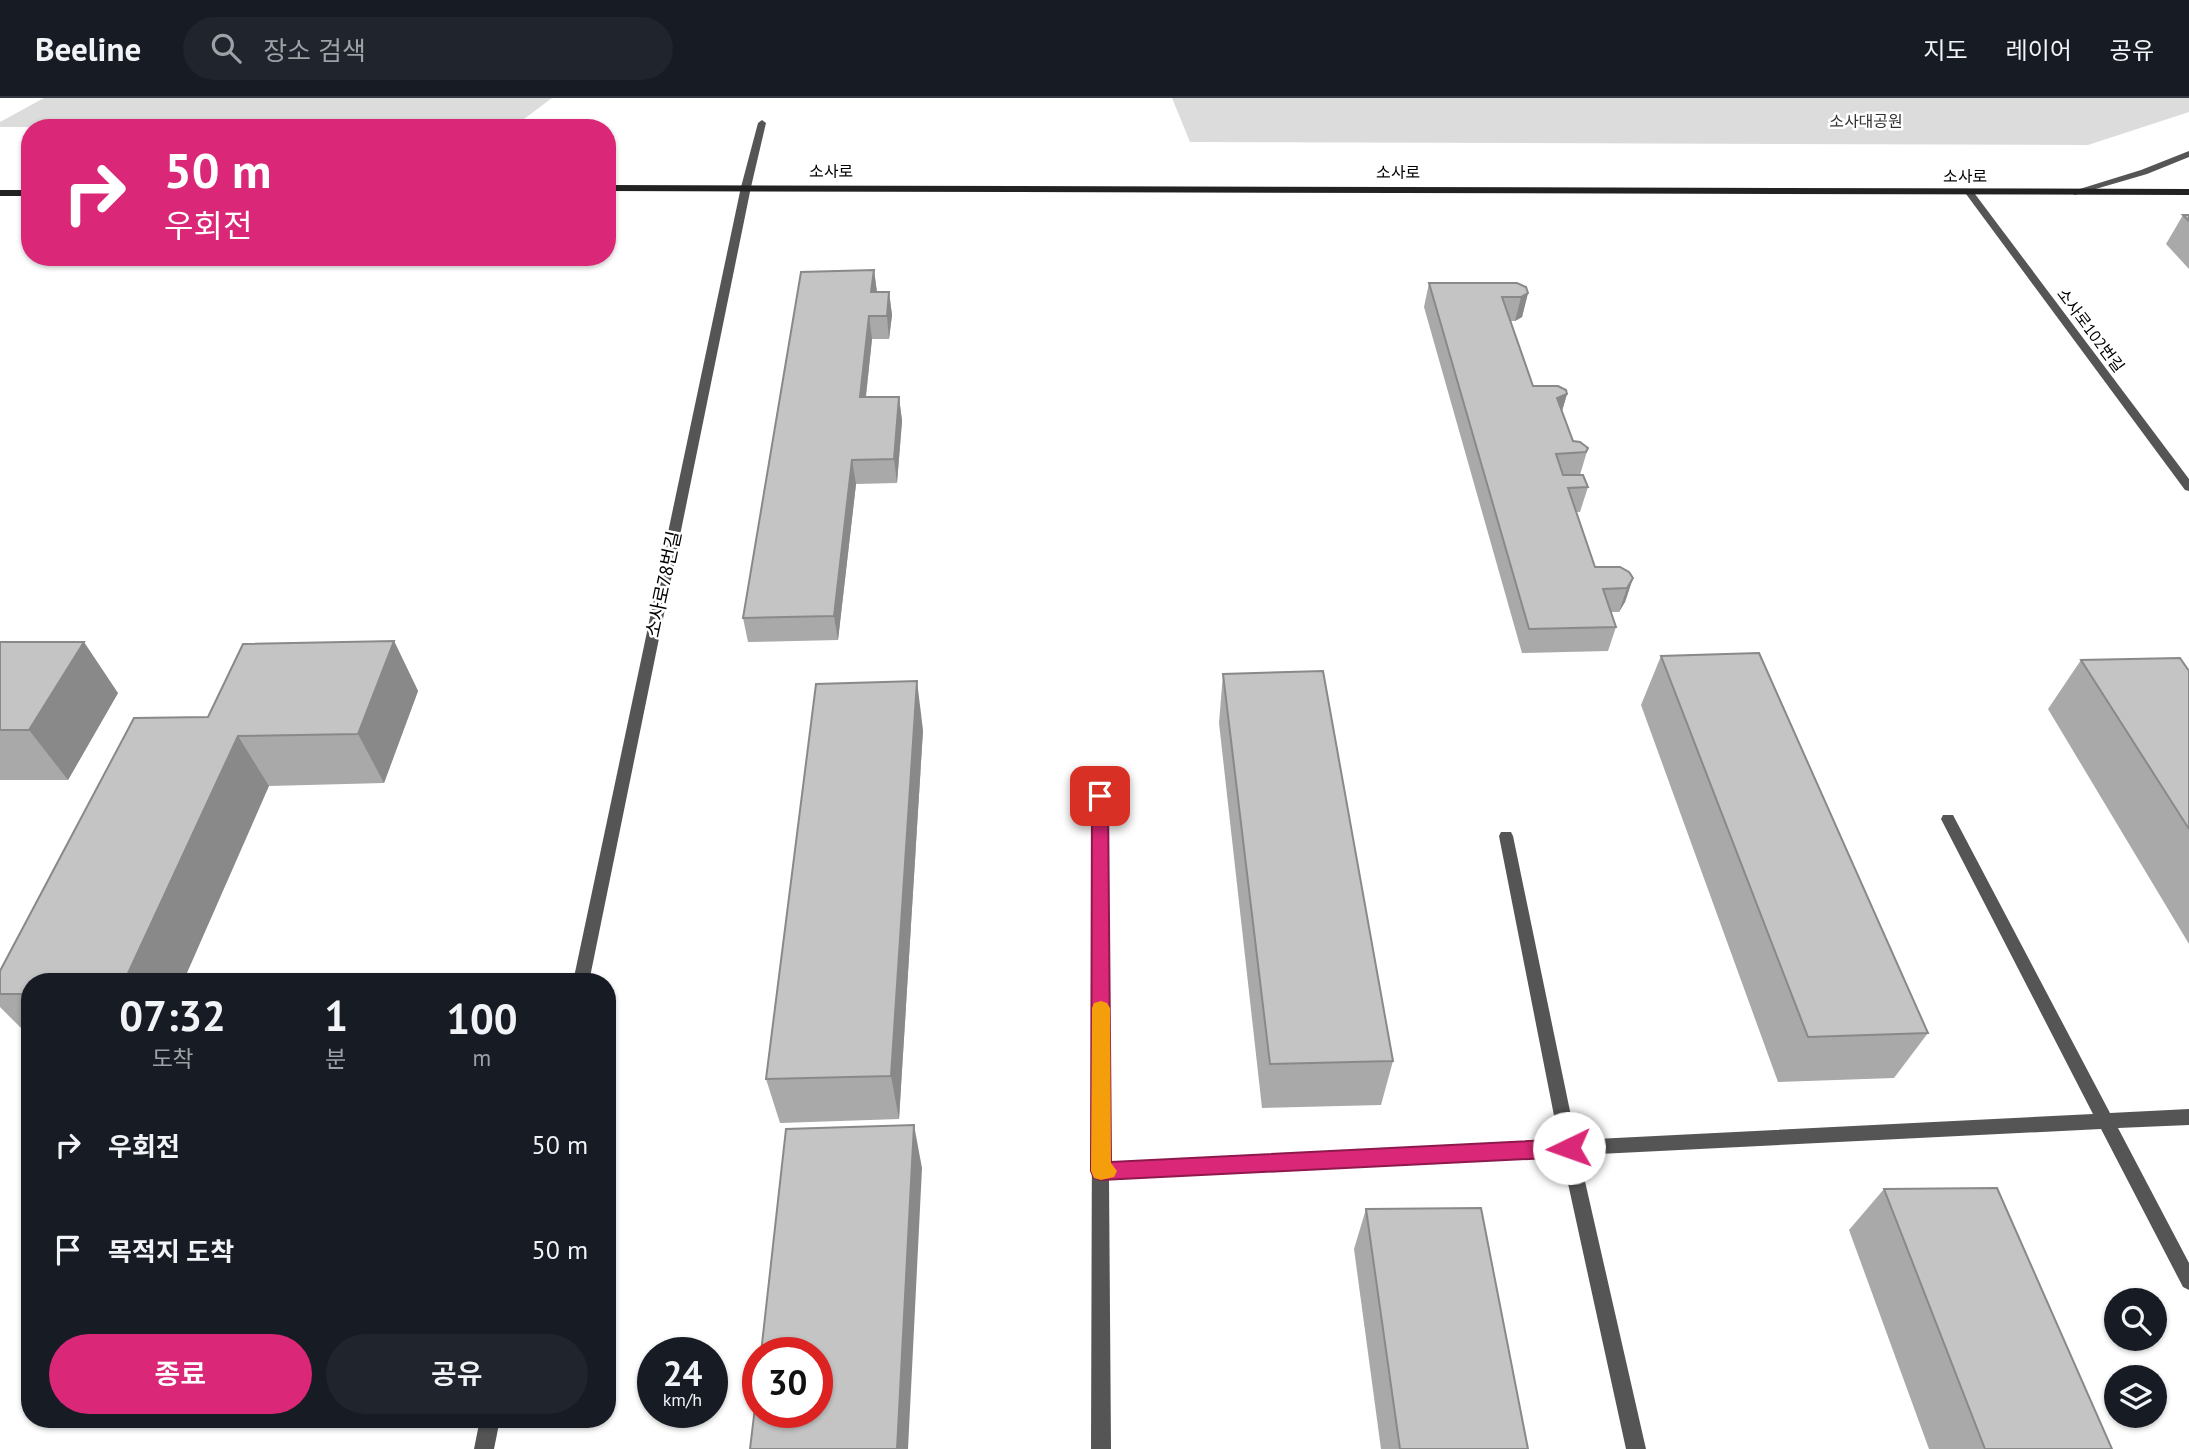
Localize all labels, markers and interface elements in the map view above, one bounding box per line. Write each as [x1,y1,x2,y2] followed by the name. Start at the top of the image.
[183,17,673,80] search box
[35,27,141,70] text: Beeline
[207,29,245,67] icon: search
[263,34,366,67] text: 장소 검색
[1923,35,1968,66] text: 지도
[2006,35,2072,66] text: 레이어
[2110,35,2154,66] text: 공유
[1829,111,1903,131] park label: 소사대공원
[164,138,271,202] text: 50 m
[49,147,140,238] icon: right
[809,161,853,181] street label: 소사로
[1376,162,1420,182] street label: 소사로
[1943,166,1987,186] street label: 소사로
[164,204,252,246] text: 우회전
[2053,284,2129,376] street label: 소사로102번길
[640,529,686,639] street label: 소사로78번길
[1070,766,1130,826] pin
[1081,777,1119,815] icon: arrive
[119,988,226,1043] text: 07:32
[324,988,348,1043] text: 1
[446,991,518,1046] text: 100
[473,1043,491,1072] text: m
[151,1044,194,1073] text: 도착
[325,1044,347,1073] text: 분
[1532,1111,1606,1185] position arrow
[49,1126,87,1164] icon: right
[532,1128,588,1161] text: 50 m
[108,1130,180,1163] text: 우회전
[49,1231,87,1269] icon: arrive
[532,1233,588,1266] text: 50 m
[108,1235,234,1268] text: 목적지 도착
[2104,1288,2167,1428] map controls
[2104,1288,2167,1351] button: search
[49,1334,312,1414] button: 종료
[326,1334,588,1414] button: 공유
[742,1337,833,1428] speed limit sign: 30
[663,1350,702,1396] text: 24
[2104,1365,2167,1428] button: layers
[663,1388,702,1411] text: km/h

